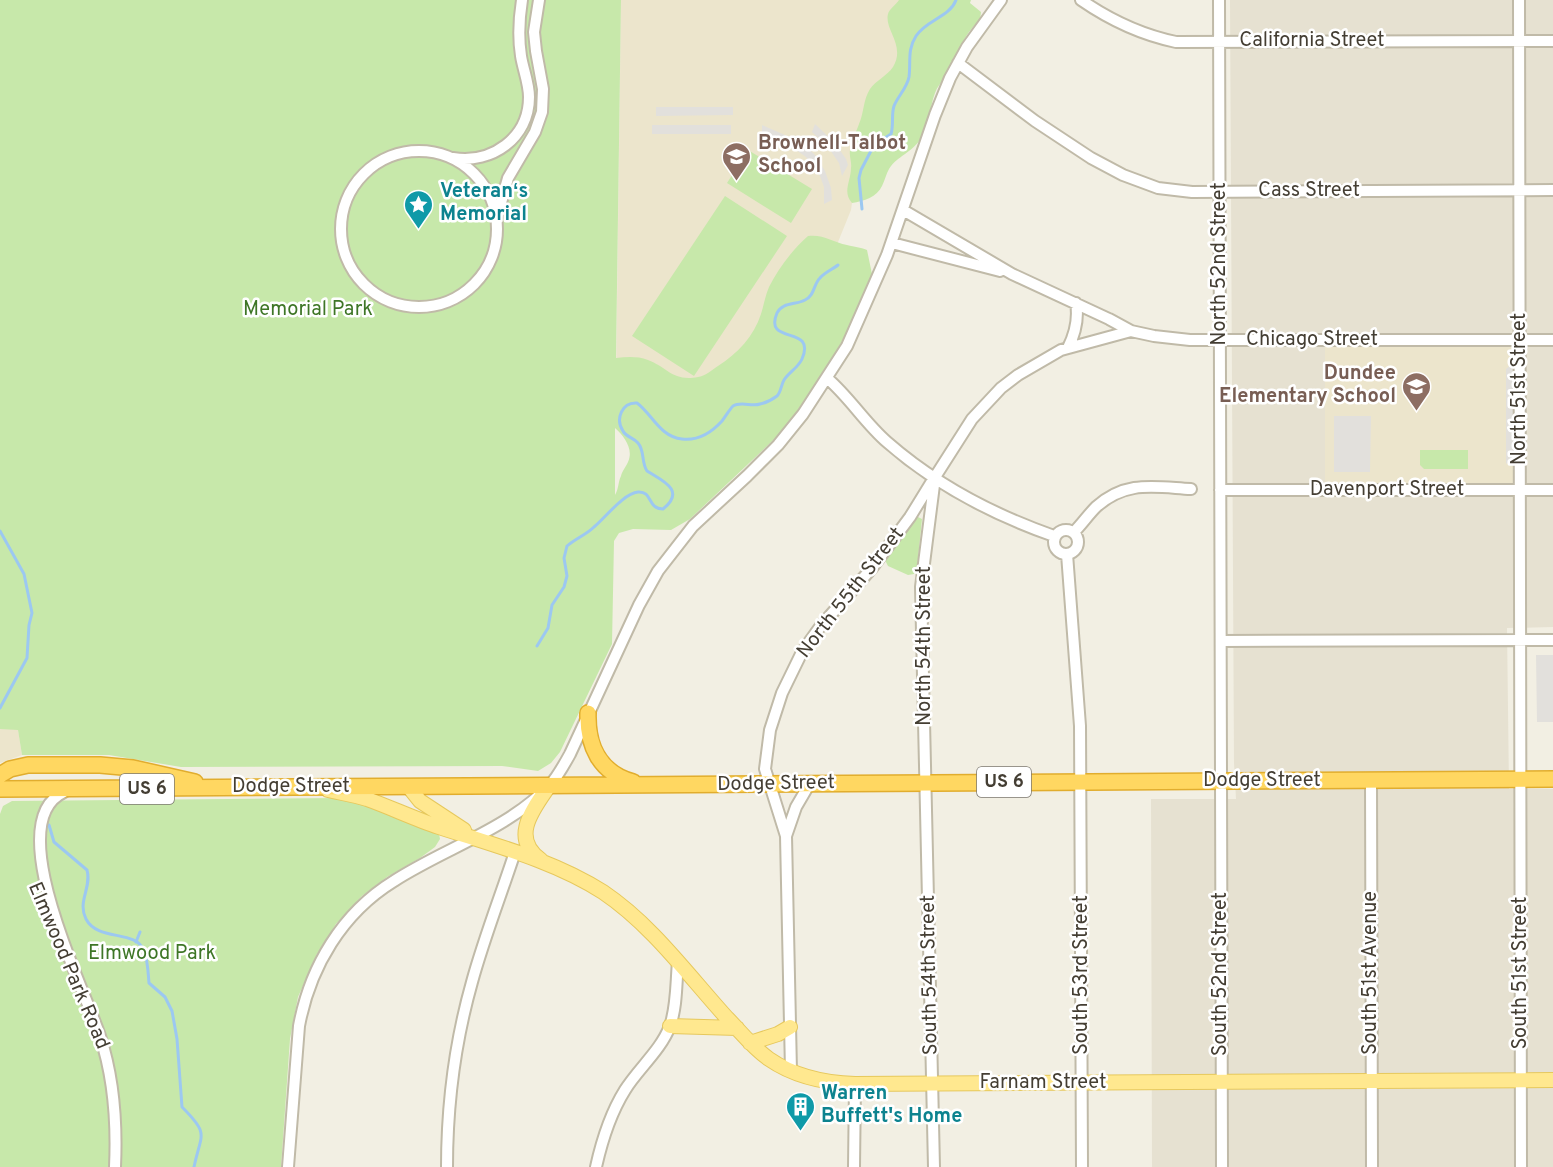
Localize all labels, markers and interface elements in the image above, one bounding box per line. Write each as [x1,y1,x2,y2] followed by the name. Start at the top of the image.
[1239,28,1385,54] street label: California Street
[758,131,906,180] place label: Brownell-Talbot School
[721,140,753,182] school or university icon: Brownell-Talbot School
[1258,178,1360,204] street label: Cass Street
[440,179,528,228] place label: Veteranʻs Memorial
[1207,182,1233,346] street label: North 52nd Street
[403,188,435,230] place icon: Veteranʻs Memorial
[243,297,373,323] park label: Memorial Park
[1507,313,1533,465] street label: North 51st Street
[1246,327,1378,353] street label: Chicago Street
[1219,361,1396,410] place label: Dundee Elementary School
[1401,370,1433,412] school or university icon: Dundee Elementary School
[1310,477,1464,503] street label: Davenport Street
[792,522,910,664] street label: North 55th Street
[912,566,938,726] street label: North 54th Street
[977,767,1031,797] road number: US 6
[1203,768,1321,794] street label: Dodge Street
[717,770,835,798] street label: Dodge Street
[120,774,174,804] road number: US 6
[232,774,350,800] street label: Dodge Street
[21,878,115,1054] street label: Elmwood Park Road
[1358,891,1384,1055] street label: South 51st Avenue
[1208,892,1234,1056] street label: South 52nd Street
[916,894,944,1056] street label: South 54th Street
[1069,895,1095,1055] street label: South 53rd Street
[1508,896,1534,1050] street label: South 51st Street
[88,941,216,967] park label: Elmwood Park
[980,1070,1106,1096] street label: Farnam Street
[821,1081,962,1130] place label: Warren Buffett's Home
[784,1090,816,1132] building icon: Warren Buffett's Home

